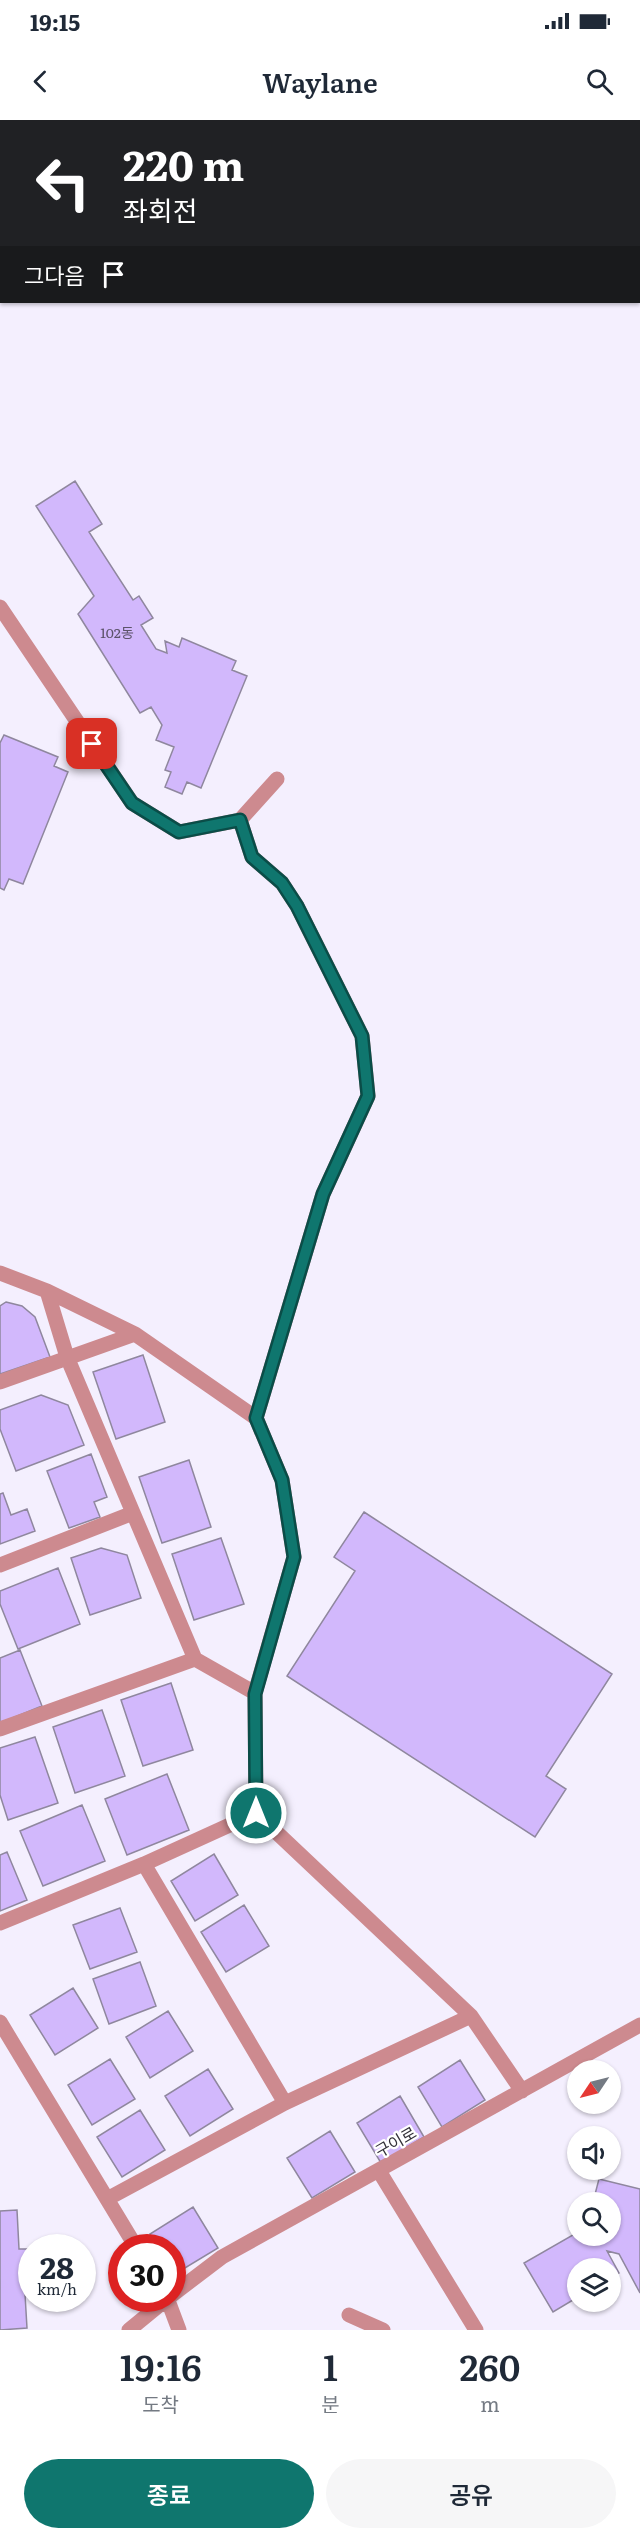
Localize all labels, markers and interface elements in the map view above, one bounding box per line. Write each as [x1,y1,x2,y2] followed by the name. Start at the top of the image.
[30,5,80,38] text: 19:15
[262,61,378,101] text: Waylane
[24,65,57,98] icon: back
[583,65,616,98] icon: search
[123,132,244,194] text: 220 m
[24,144,102,222] icon: left
[123,189,198,229] text: 좌회전
[24,258,85,291] text: 그다음
[97,258,130,291] icon: arrive
[100,622,134,642] house number: 102동
[66,718,117,769] pin
[75,727,108,760] icon: arrive
[224,1781,288,1845] position arrow
[567,2060,621,2114] north arrow
[567,2060,621,2312] map controls
[370,2119,420,2162] street label: 구이로
[567,2126,621,2180] button: sound
[567,2192,621,2246] button: search
[108,2234,186,2312] speed limit sign: 30
[40,2244,74,2288] text: 28
[567,2258,621,2312] button: layers
[37,2277,77,2300] text: km/h
[120,2339,202,2392] text: 19:16
[323,2339,338,2392] text: 1
[459,2339,520,2392] text: 260
[142,2388,179,2418] text: 도착
[321,2388,340,2418] text: 분
[480,2388,500,2418] text: m
[24,2459,314,2528] button: 종료
[326,2459,616,2528] button: 공유

